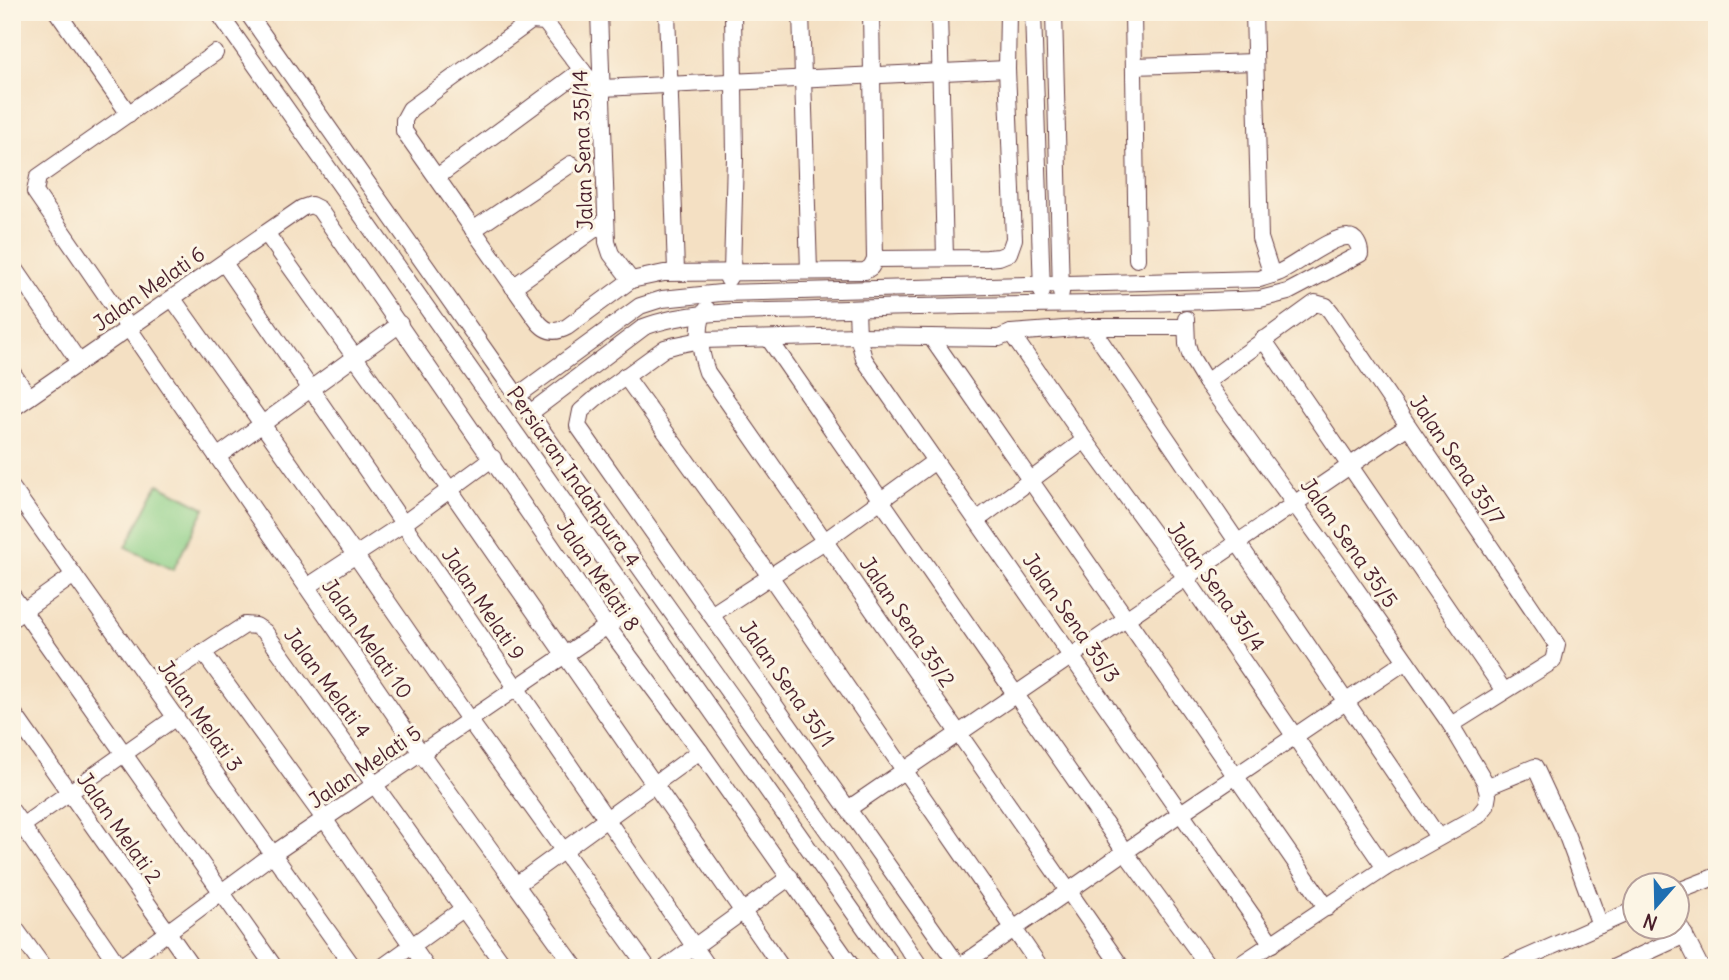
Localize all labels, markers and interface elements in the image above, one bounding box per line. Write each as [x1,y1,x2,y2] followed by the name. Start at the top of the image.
[566,69,599,231] street label: Jalan Sena 35/14
[88,240,210,337] street label: Jalan Melati 6
[501,381,646,572] street label: Persiaran Indahpura 4
[1404,390,1511,530] street label: Jalan Sena 35/7
[1295,473,1404,613] street label: Jalan Sena 35/5
[551,513,646,636] street label: Jalan Melati 8
[1162,517,1271,657] street label: Jalan Sena 35/4
[436,542,531,665] street label: Jalan Melati 9
[1017,548,1126,688] street label: Jalan Sena 35/3
[854,551,961,692] street label: Jalan Sena 35/2
[316,574,419,704] street label: Jalan Melati 10
[734,615,841,752] street label: Jalan Sena 35/1
[278,622,377,743] street label: Jalan Melati 4
[152,655,249,777] street label: Jalan Melati 3
[303,719,426,814] street label: Jalan Melati 5
[71,767,168,889] street label: Jalan Melati 2
[1620,872,1690,942] north arrow
[1640,908,1660,935] text: N

